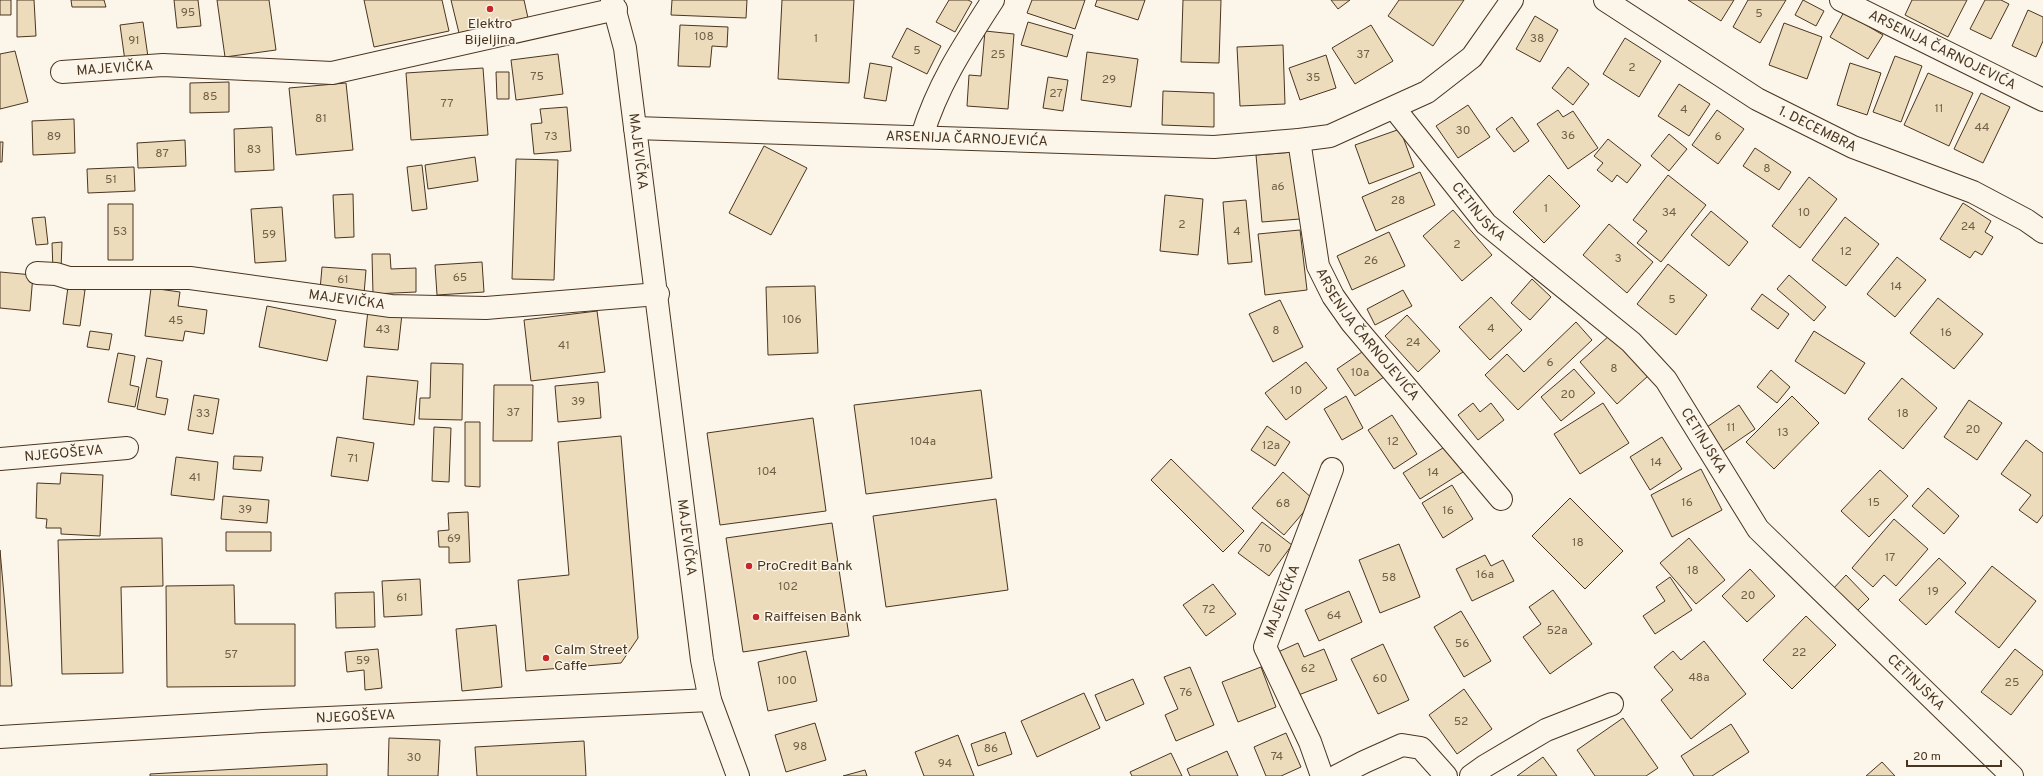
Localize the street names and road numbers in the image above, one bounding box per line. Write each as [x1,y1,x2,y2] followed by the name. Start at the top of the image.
[1866,7,2019,94] street label: ARSENIJA ČARNOJEVIĆA
[76,57,154,79] street label: MAJEVIČKA
[1776,103,1859,156] street label: 1. DECEMBRA
[625,112,651,191] street label: MAJEVIČKA
[885,128,1048,150] street label: ARSENIJA ČARNOJEVIĆA
[1448,179,1509,245] street label: CETINJSKA
[1312,265,1423,404] street label: ARSENIJA ČARNOJEVIĆA
[307,286,386,314] street label: MAJEVIČKA
[1677,405,1730,477] street label: CETINJSKA
[24,442,104,465] street label: NJEGOŠEVA
[673,498,700,577] street label: MAJEVIČKA
[1261,562,1304,640] street label: MAJEVIČKA
[1883,651,1948,714] street label: CETINJSKA
[315,706,395,727] street label: NJEGOŠEVA

